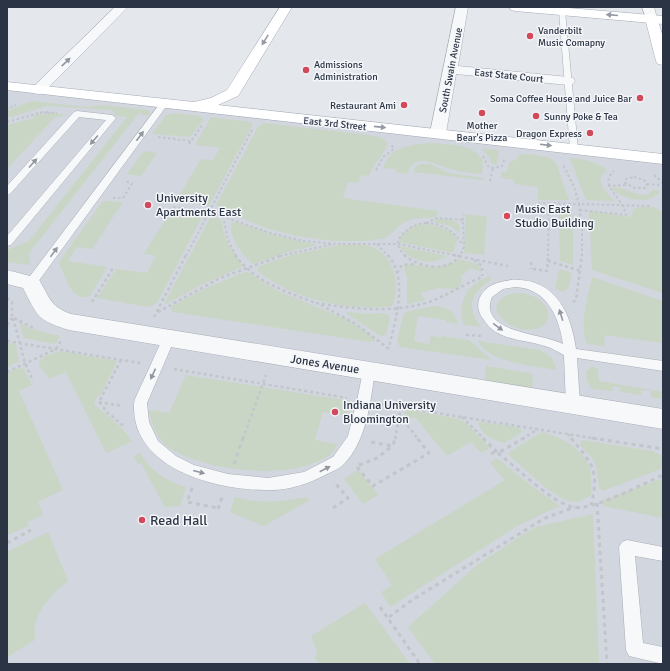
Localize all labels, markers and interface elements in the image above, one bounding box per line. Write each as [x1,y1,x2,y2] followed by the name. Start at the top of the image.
[606,12,618,19] one-way arrow
[538,25,605,49] place label: Vanderbilt Music Comapny
[437,27,465,114] street label: South Swain Avenue
[525,31,535,41] marker: Vanderbilt Music Comapny
[261,35,269,45] one-way arrow
[61,57,71,67] one-way arrow
[314,59,378,83] place label: Admissions Administration
[301,65,311,75] marker: Admissions Administration
[474,66,545,86] street label: East State Court
[490,93,632,105] place label: Soma Coffee House and Juice Bar
[635,93,645,103] marker: Soma Coffee House and Juice Bar
[330,100,396,112] place label: Restaurant Ami
[399,100,409,110] marker: Restaurant Ami
[477,108,487,118] marker: Mother Bear's Pizza
[531,111,541,121] marker: Sunny Poke & Tea
[544,111,618,123] place label: Sunny Poke & Tea
[303,115,367,133] street label: East 3rd Street
[457,120,507,144] place label: Mother Bear's Pizza
[374,124,386,131] one-way arrow
[516,128,583,140] place label: Dragon Express
[585,128,595,138] marker: Dragon Express
[136,131,144,141] one-way arrow
[89,134,98,145] one-way arrow
[540,142,553,149] one-way arrow
[28,158,37,167] one-way arrow
[156,191,241,220] place label: University Apartments East
[143,200,153,210] marker: University Apartments East
[515,202,594,231] place label: Music East Studio Building
[502,211,512,221] marker: Music East Studio Building
[50,246,59,257] one-way arrow
[558,309,564,321] one-way arrow
[492,322,503,331] one-way arrow
[289,352,360,377] street label: Jones Avenue
[150,368,156,380] one-way arrow
[343,398,436,427] place label: Indiana University Bloomington
[330,407,340,417] marker: Indiana University Bloomington
[319,465,330,472] one-way arrow
[193,469,205,475] one-way arrow
[150,512,207,529] place label: Read Hall
[137,515,147,525] marker: Read Hall

